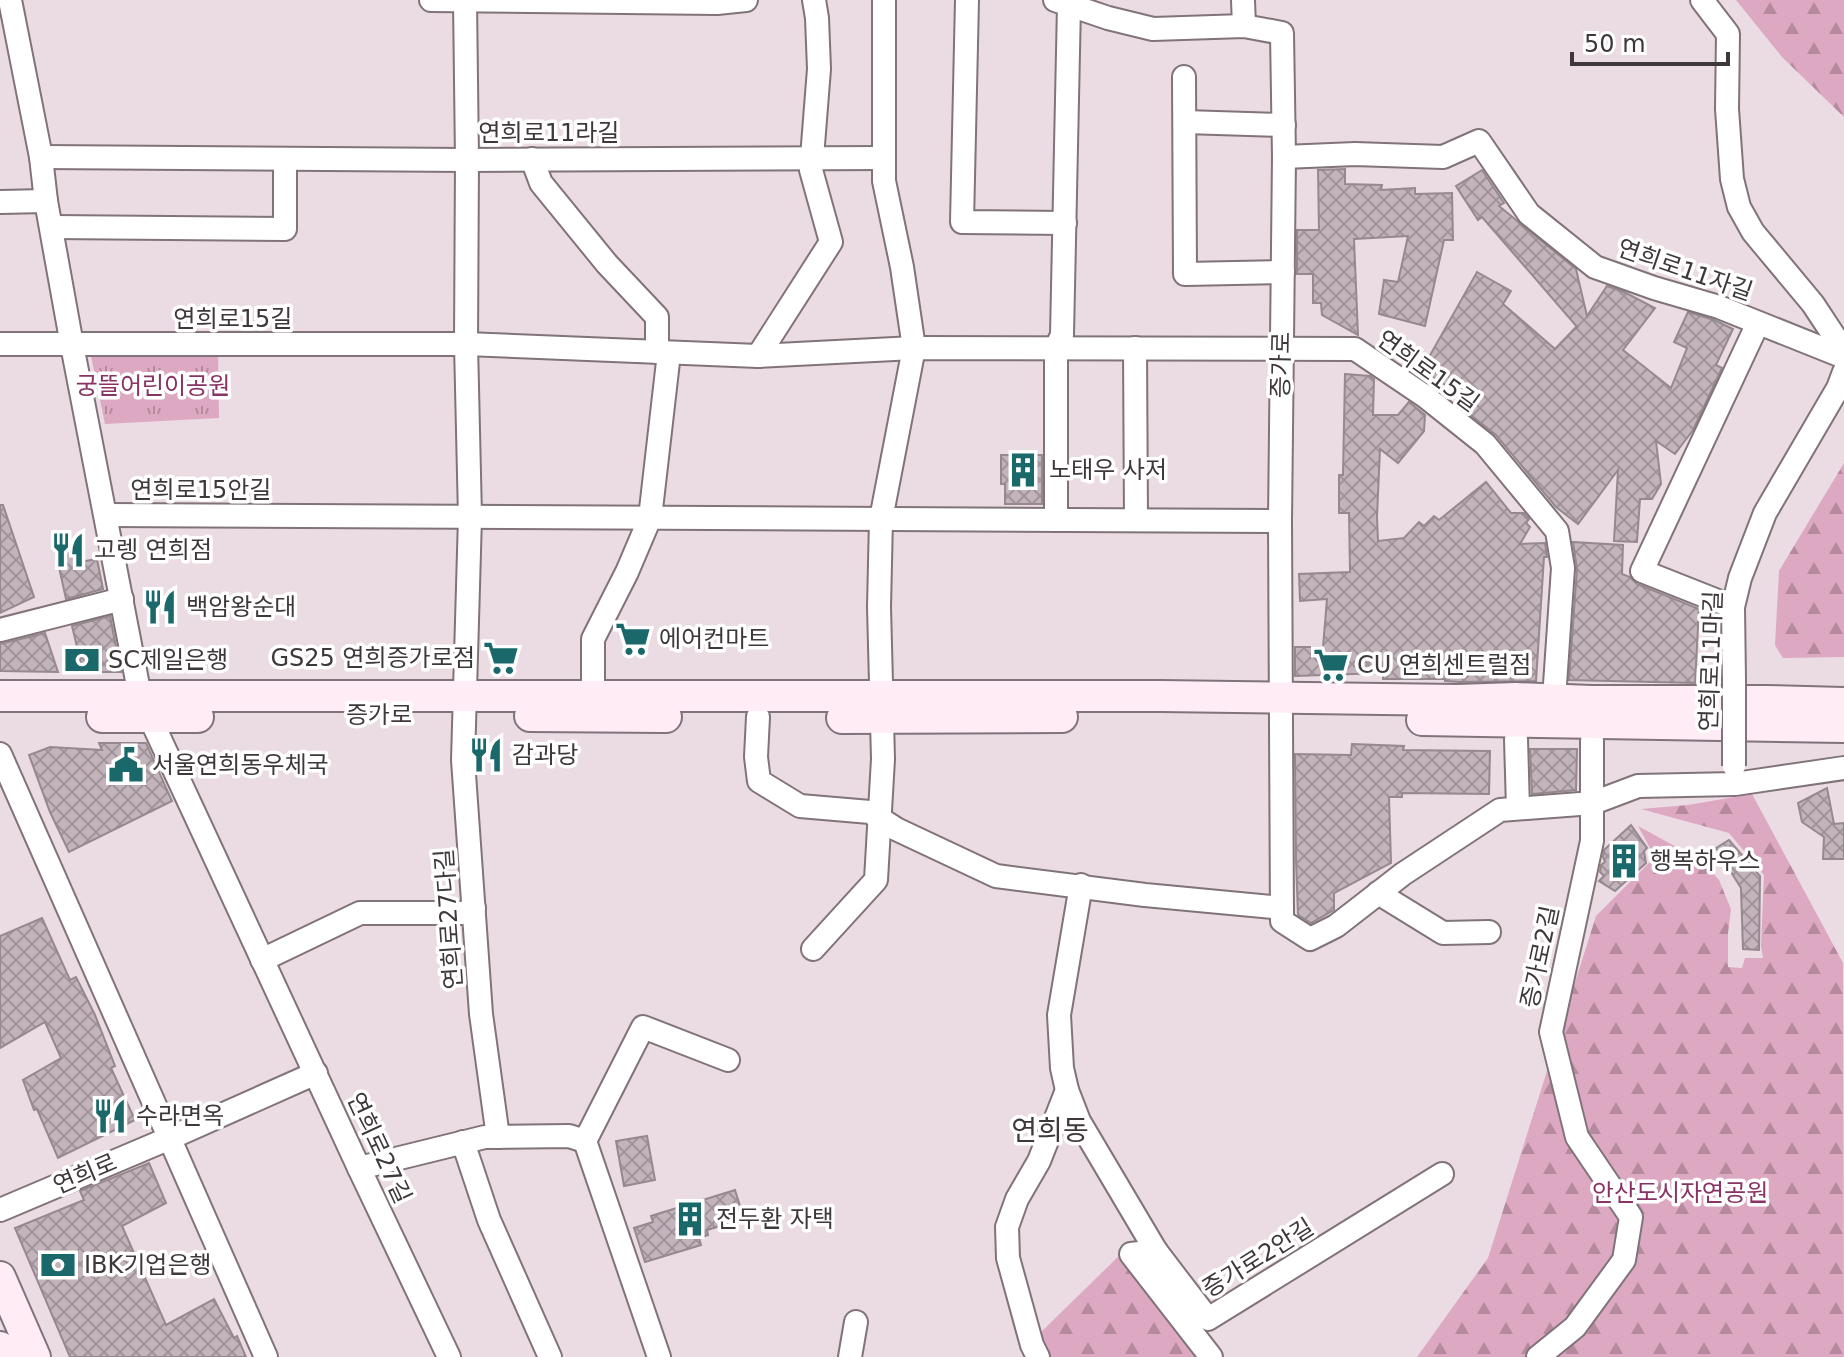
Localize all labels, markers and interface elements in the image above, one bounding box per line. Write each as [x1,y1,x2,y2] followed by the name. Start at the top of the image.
[1572,16,1728,66] scale bar
[1584,30,1646,58] text: 50 m
[479,119,619,147] street label: 연희로11라길
[1614,234,1756,306] street label: 연희로11자길
[174,305,292,333] street label: 연희로15길
[1372,325,1484,417] street label: 연희로15길
[1266,332,1296,398] street label: 증가로
[76,372,230,400] park label: 궁뜰어린이공원
[1004,451,1042,489] building icon: 노태우 사저
[1049,456,1167,484] place label: 노태우 사저
[131,476,271,504] street label: 연희로15안길
[49,531,87,569] restaurant icon: 고렝 연희점
[94,536,212,564] place label: 고렝 연희점
[141,588,179,626] restaurant icon: 백암왕순대
[1695,590,1727,732] street label: 연희로11마길
[186,593,296,621] place label: 백암왕순대
[614,620,652,658] supermarket icon: 에어컨마트
[659,625,769,653] place label: 에어컨마트
[482,639,520,677] supermarket icon: GS25 연희증가로점
[63,641,101,679] bank icon: SC제일은행
[271,644,475,672] place label: GS25 연희증가로점
[108,646,228,674] place label: SC제일은행
[1312,646,1350,684] supermarket icon: CU 연희센트럴점
[1357,651,1531,679] place label: CU 연희센트럴점
[346,701,412,729] street label: 증가로
[467,736,505,774] restaurant icon: 감과당
[512,741,578,769] place label: 감과당
[107,746,145,784] public building icon: 서울연희동우체국
[152,751,329,779] place label: 서울연희동우체국
[1605,842,1643,880] building icon: 행복하우스
[1650,847,1760,875] place label: 행복하우스
[430,848,468,990] street label: 연희로27다길
[1516,903,1564,1011] street label: 증가로2길
[341,1088,417,1208] street label: 연희로27길
[91,1097,129,1135] restaurant icon: 수라면옥
[136,1102,224,1130] place label: 수라면옥
[1011,1114,1089,1147] district label: 연희동
[49,1148,121,1200] street label: 연희로
[1592,1179,1768,1207] park label: 안산도시자연공원
[671,1200,709,1238] building icon: 전두환 자택
[716,1205,834,1233] place label: 전두환 자택
[1197,1213,1319,1303] street label: 증가로2안길
[39,1246,77,1284] bank icon: IBK기업은행
[84,1251,212,1279] place label: IBK기업은행

